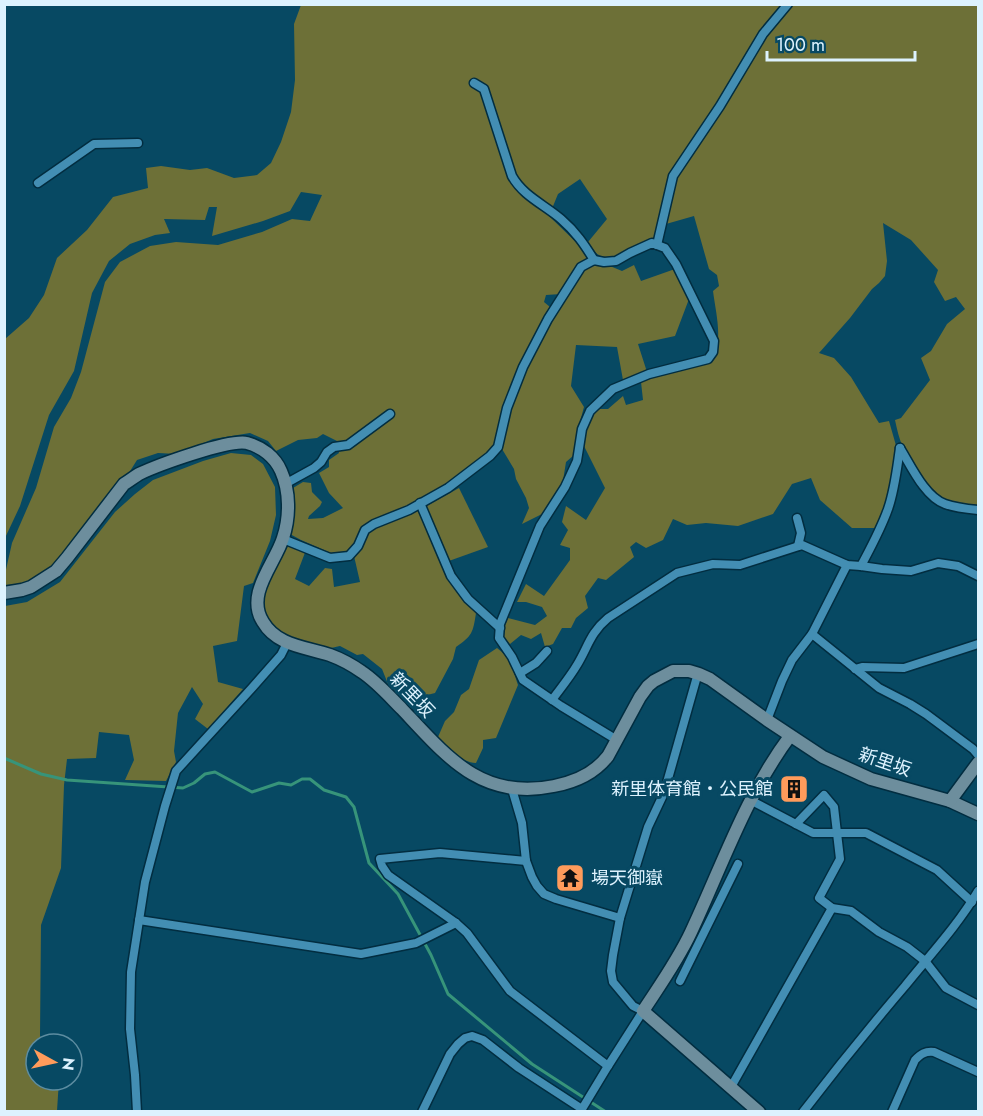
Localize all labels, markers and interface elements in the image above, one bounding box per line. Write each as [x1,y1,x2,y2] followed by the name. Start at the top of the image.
[767,24,916,62] scale bar
[776,32,825,58] text: 100 m
[384,667,440,723] street label: 新里坂
[855,741,915,783] street label: 新里坂
[778,773,810,805] building icon: 新里体育館・公民館
[611,776,773,802] place label: 新里体育館・公民館
[554,862,586,894] temple icon: 場天御嶽
[591,865,663,891] place label: 場天御嶽
[24,1032,84,1092] north arrow
[56,1056,81,1072] text: N

